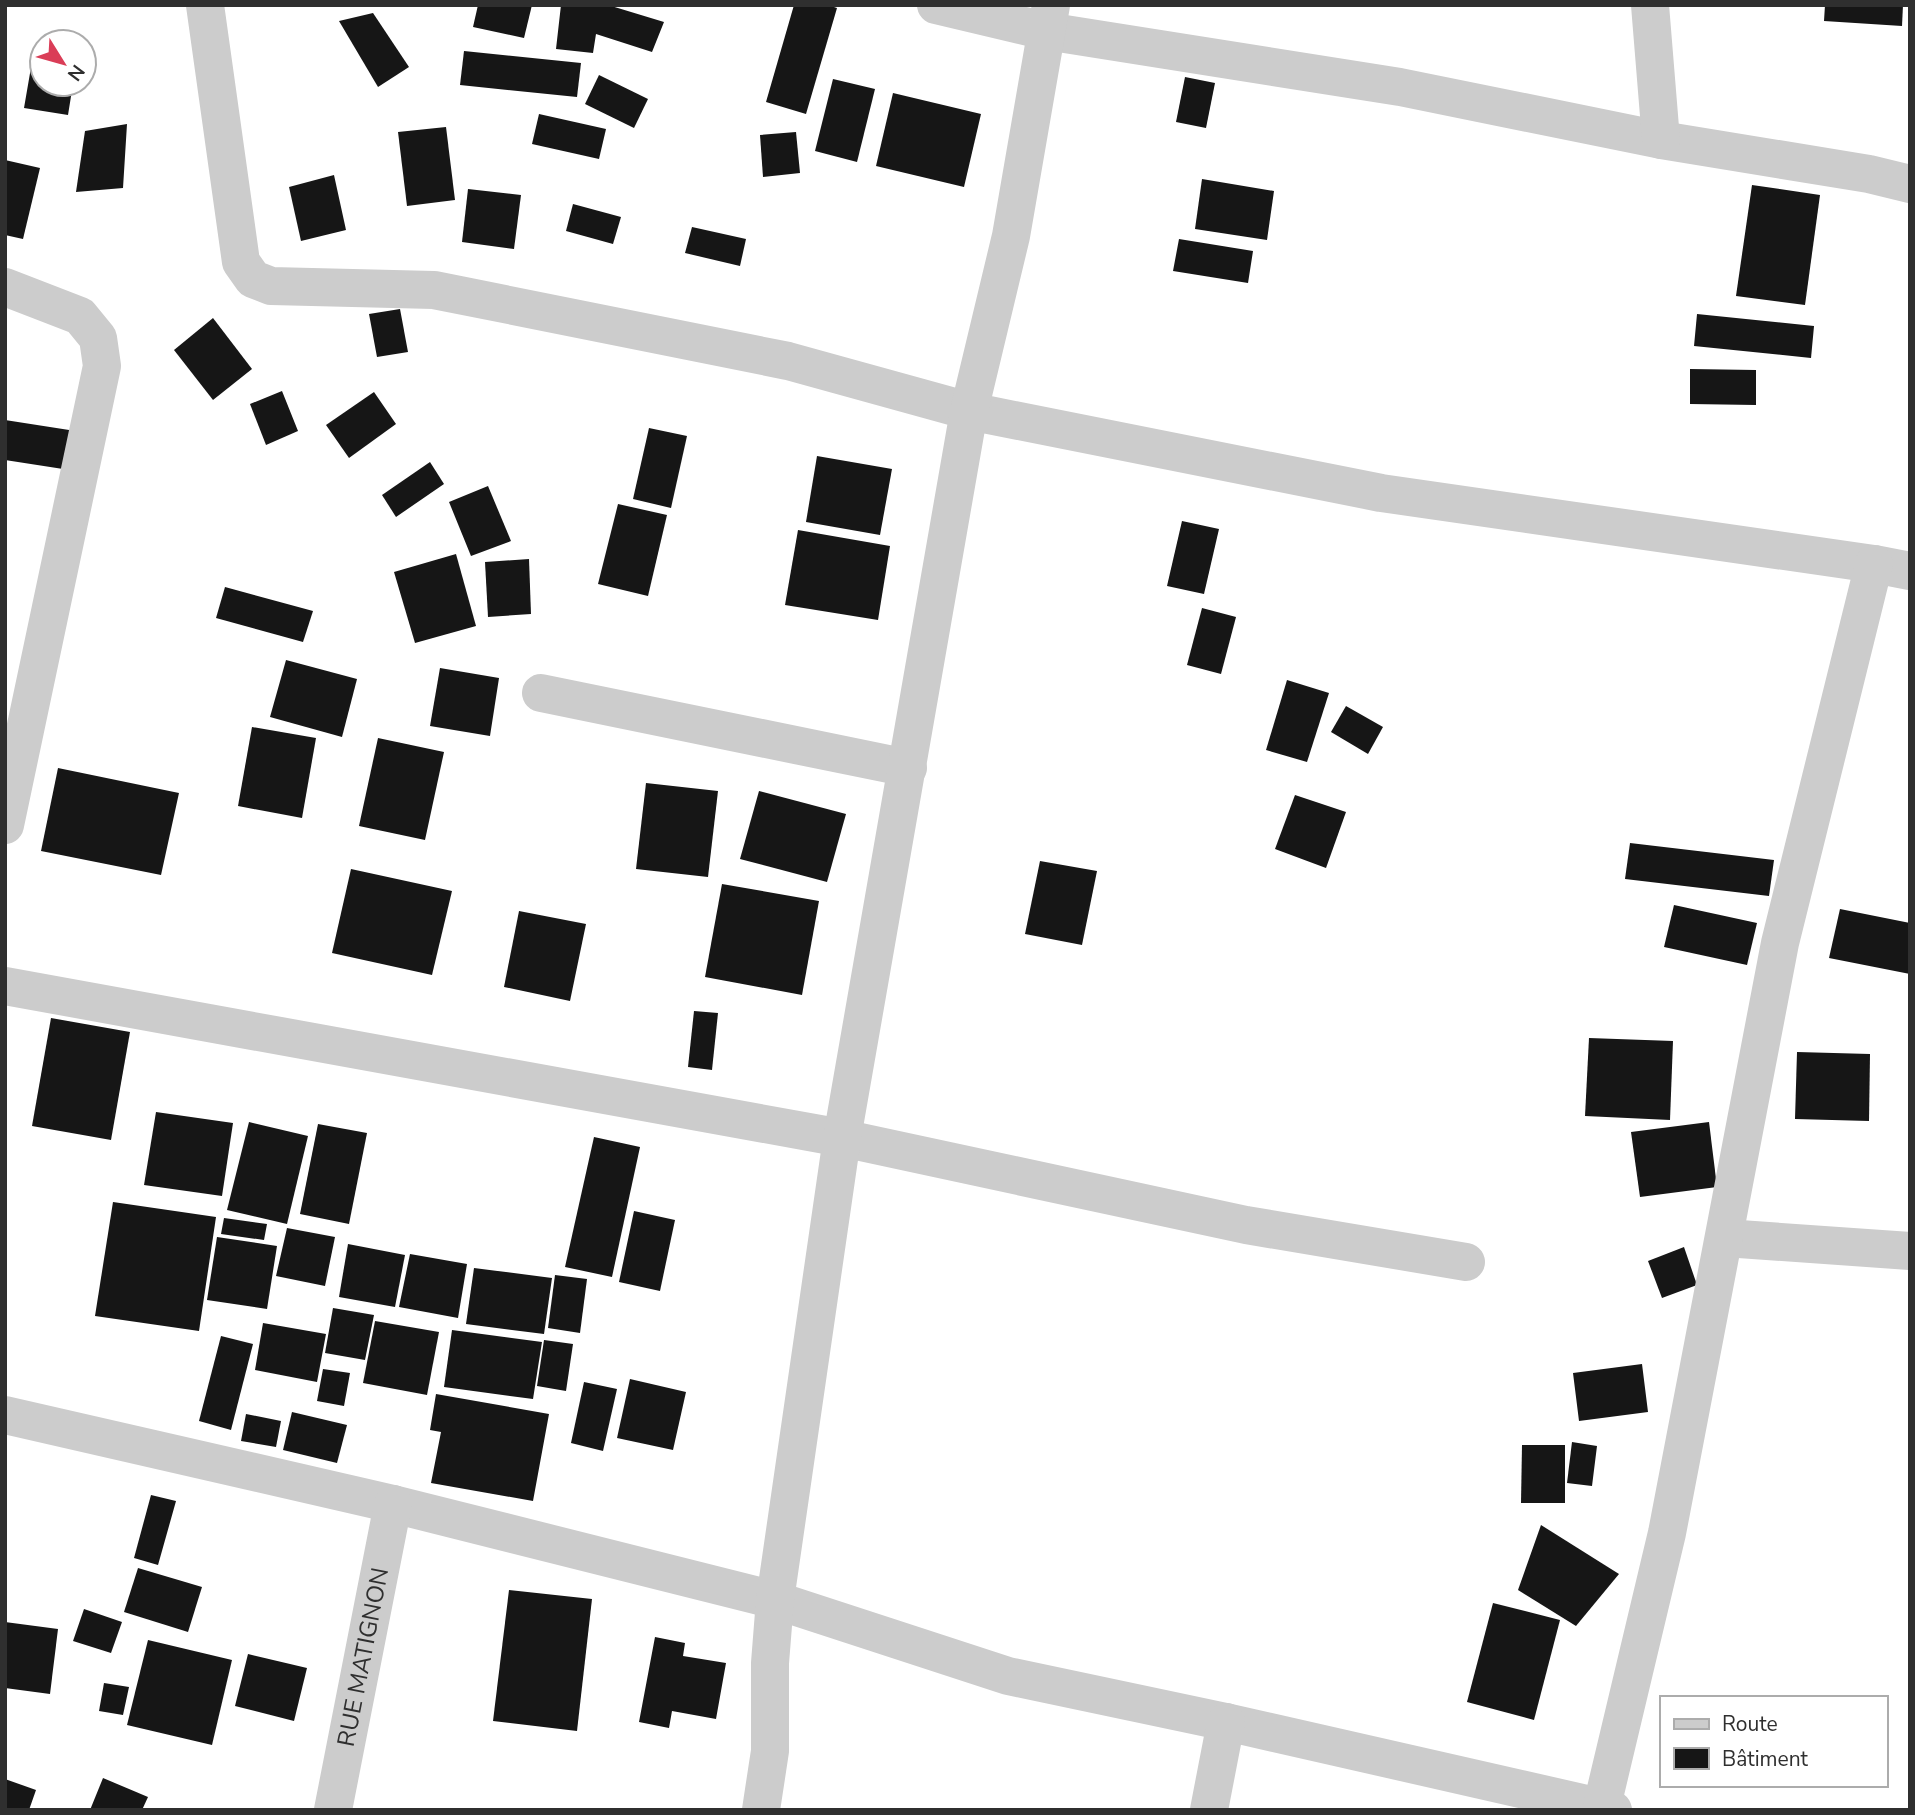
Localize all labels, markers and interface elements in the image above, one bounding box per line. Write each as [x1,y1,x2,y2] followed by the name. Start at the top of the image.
[28,28,98,98] north arrow
[61,59,90,86] text: N
[330,1565,396,1749] street label: RUE MATIGNON
[1660,1696,1887,1787] legend
[1722,1710,1778,1738] text: Route
[1722,1745,1809,1773] text: Bâtiment

